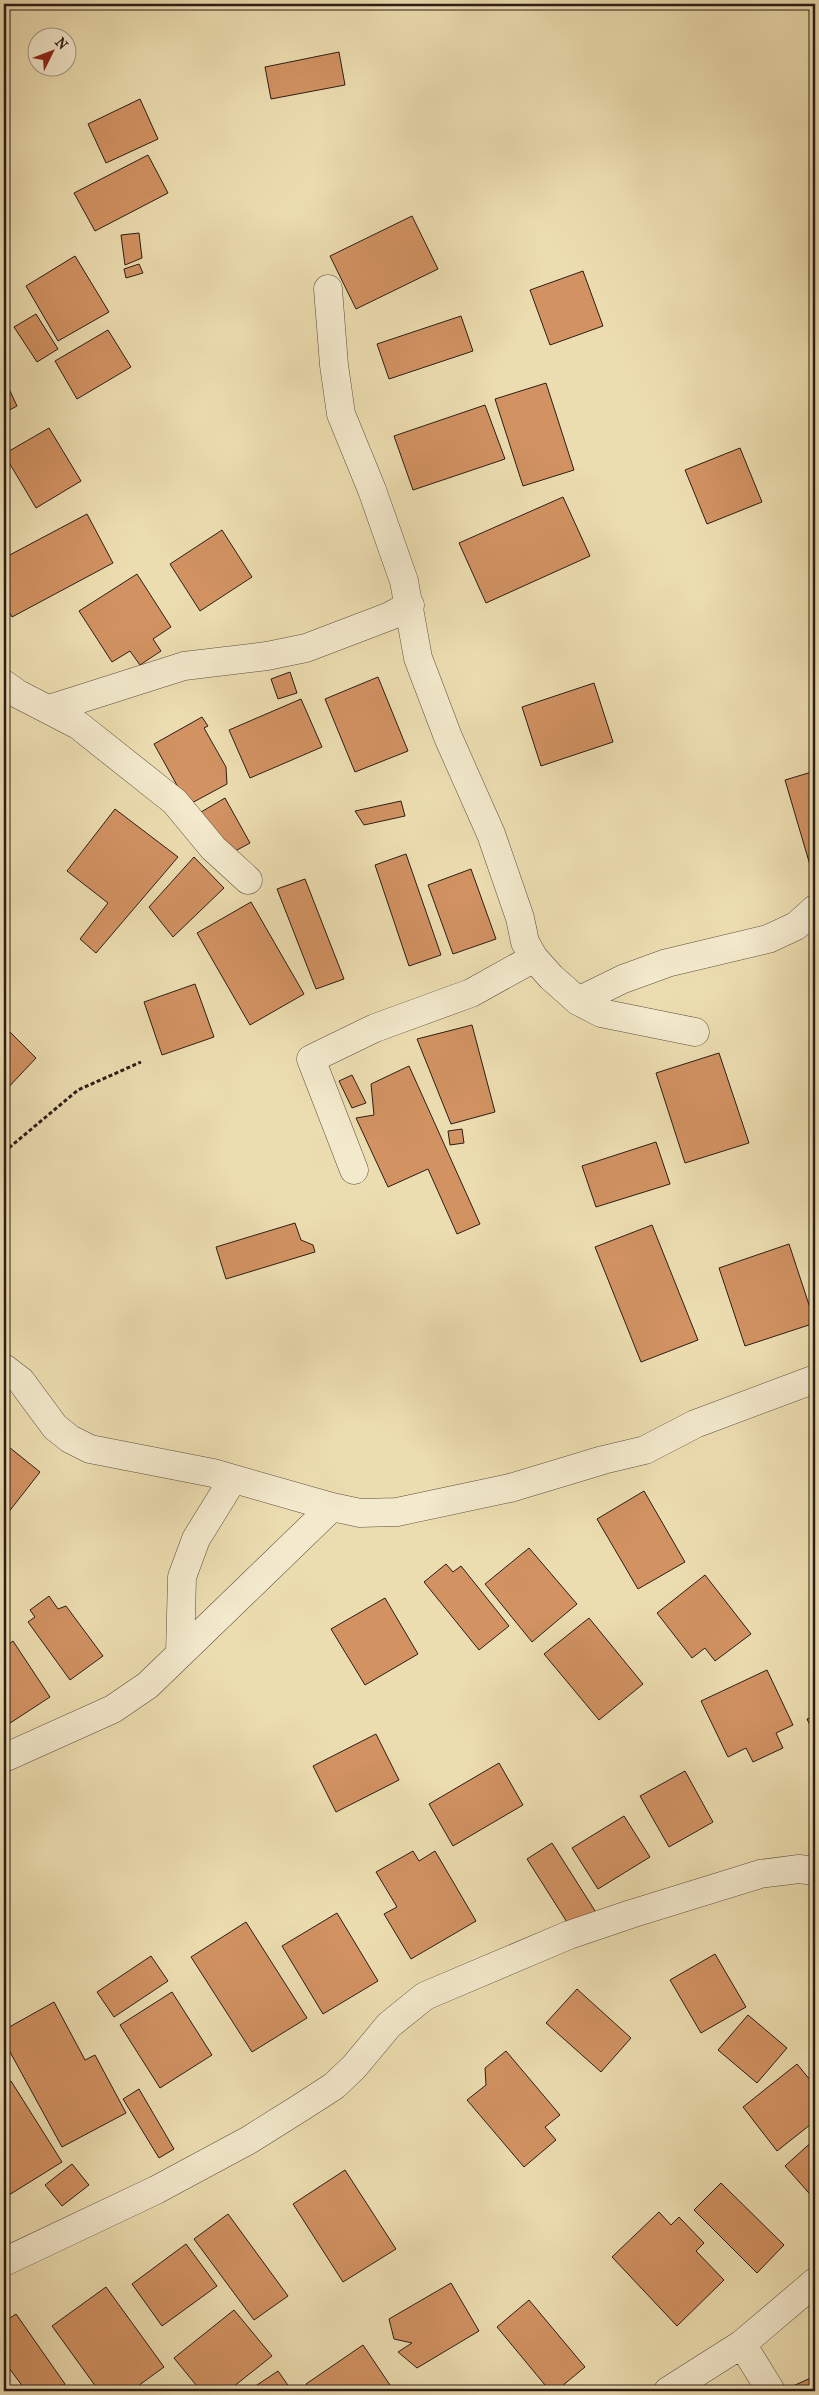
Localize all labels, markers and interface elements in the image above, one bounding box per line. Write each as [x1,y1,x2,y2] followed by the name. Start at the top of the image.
[28,28,78,78] north arrow
[51,34,71,54] text: N

